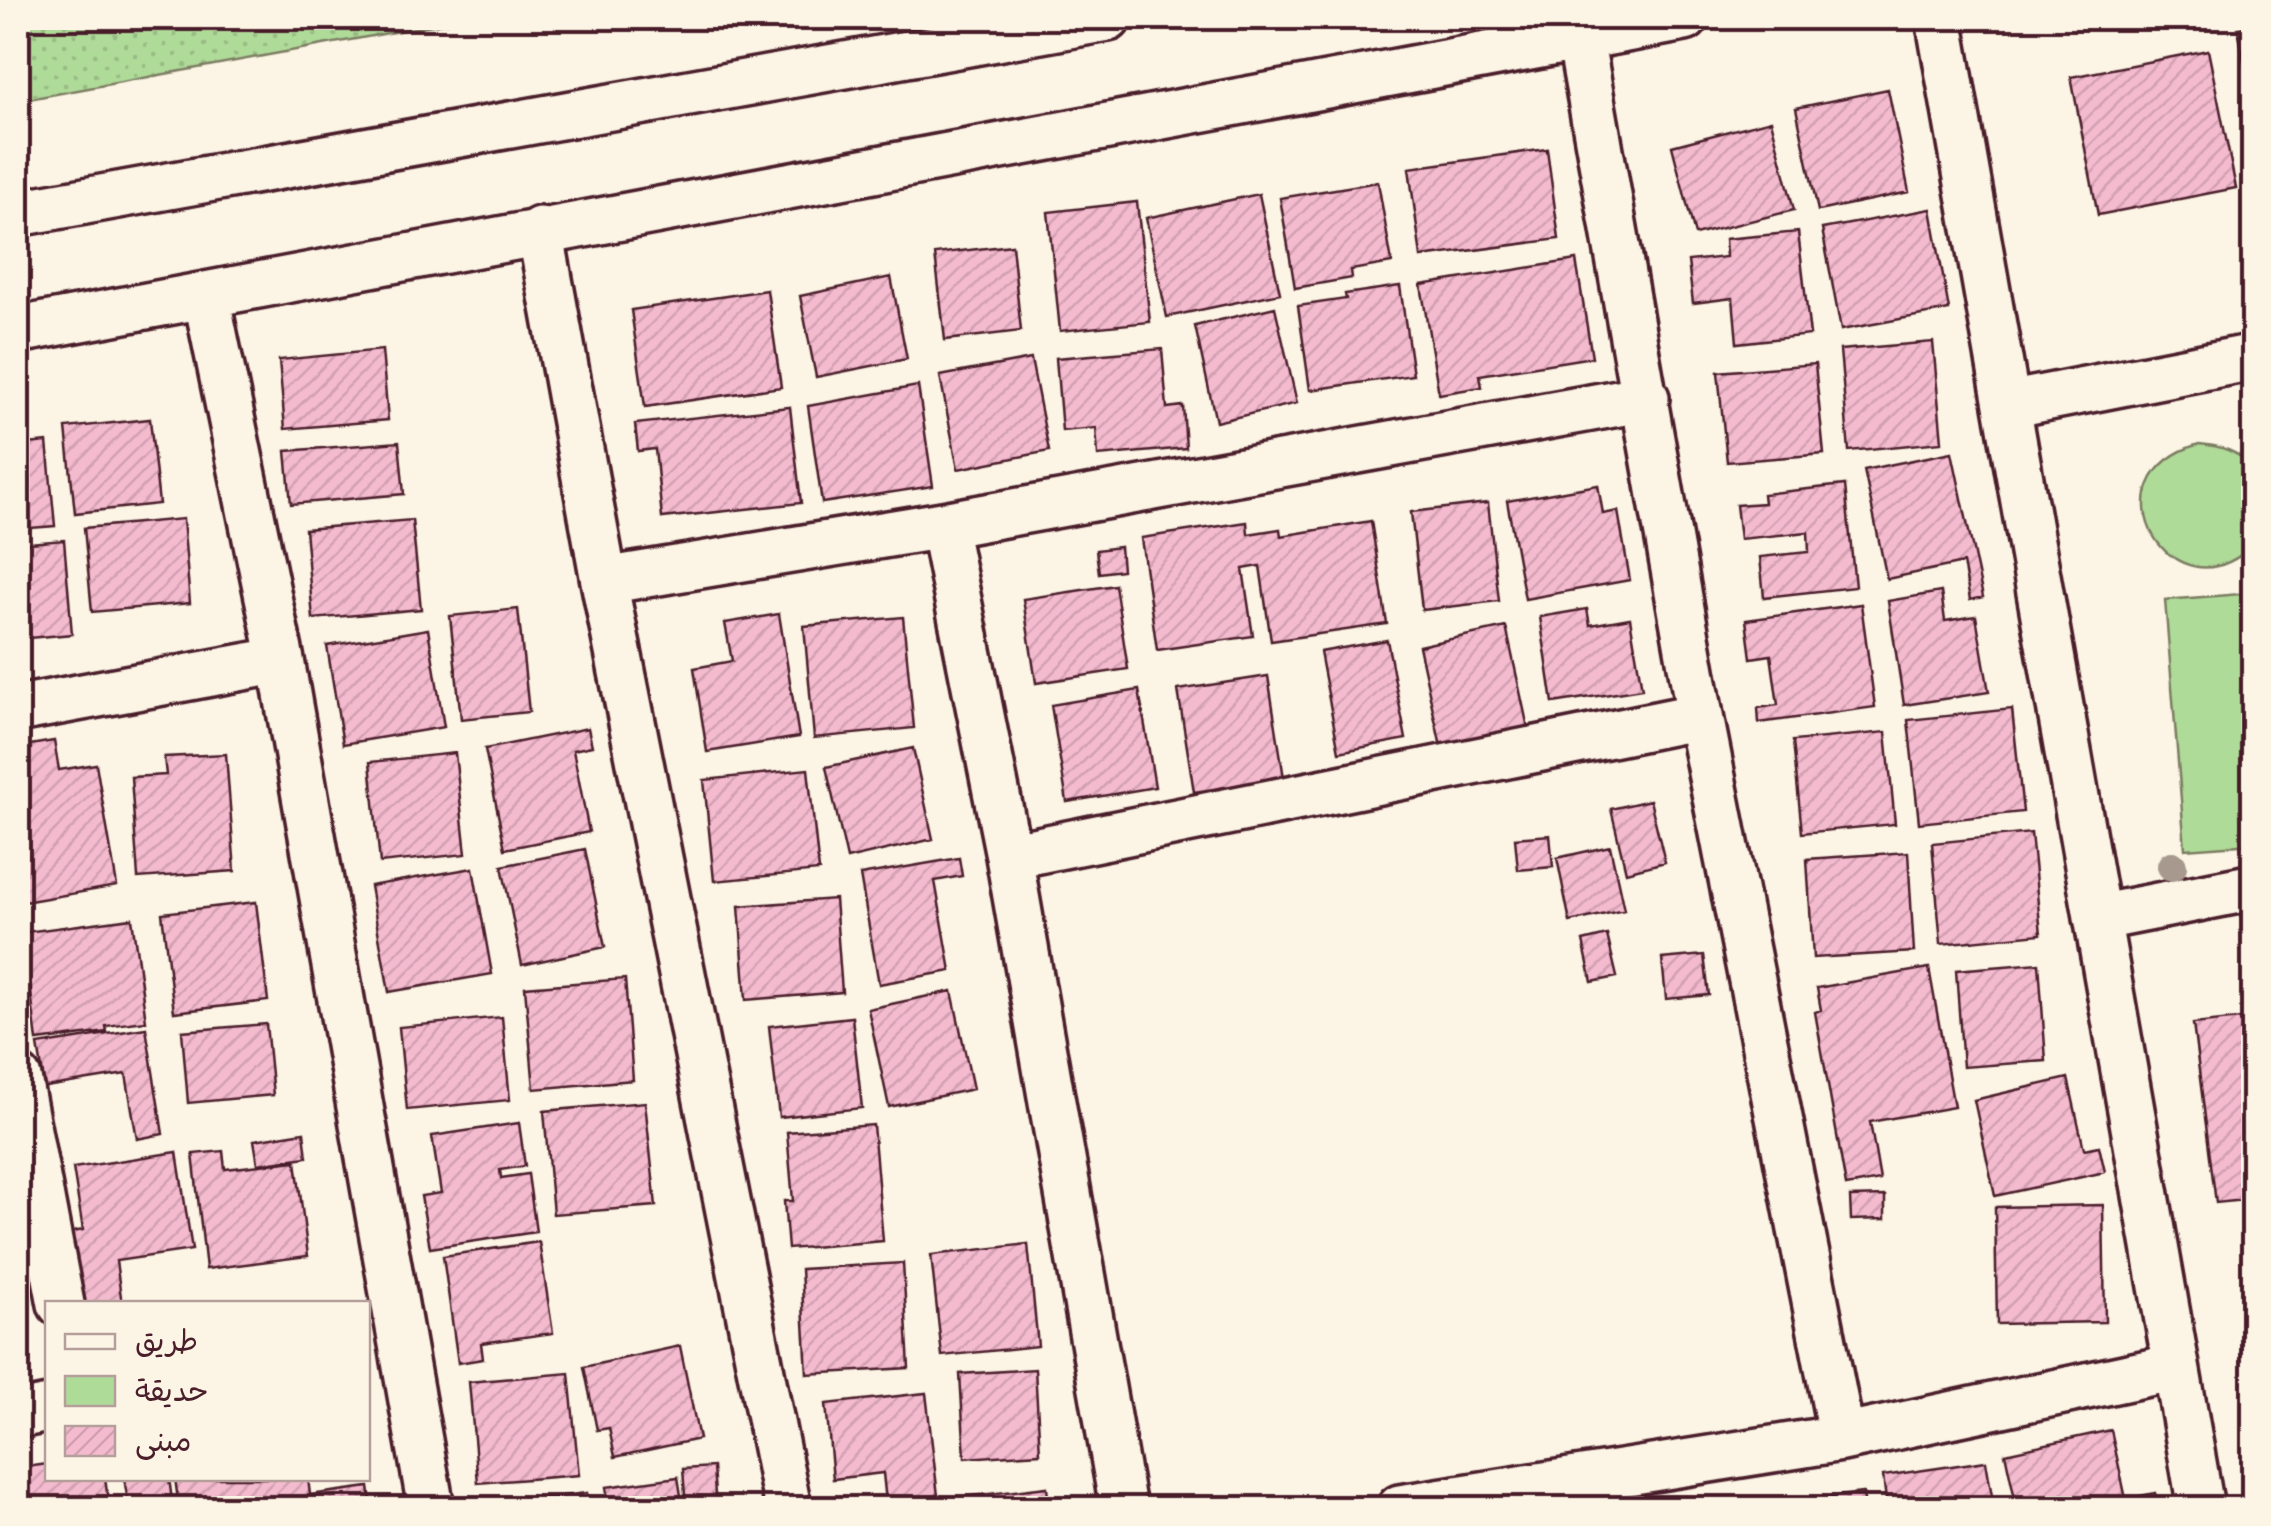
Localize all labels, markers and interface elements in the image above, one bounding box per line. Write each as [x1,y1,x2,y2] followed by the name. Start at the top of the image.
[45,1301,370,1481] legend
[135,1321,198,1363] text: طريق
[135,1371,209,1413] text: حديقة
[135,1421,191,1463] text: مبنى

